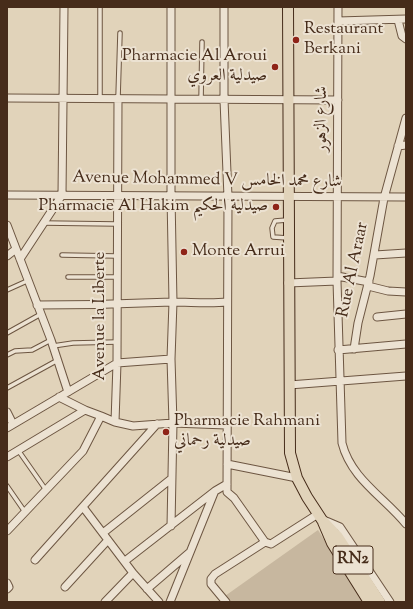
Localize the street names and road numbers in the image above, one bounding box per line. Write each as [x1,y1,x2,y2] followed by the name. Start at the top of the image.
[313,86,333,152] street label: شارع الزهور
[72,168,342,194] street label: Avenue Mohammed V شارع محمد الخامس
[334,221,374,319] street label: Rue Al Araar
[91,252,111,380] street label: Avenue la Liberte
[333,546,373,574] road number: RN2

